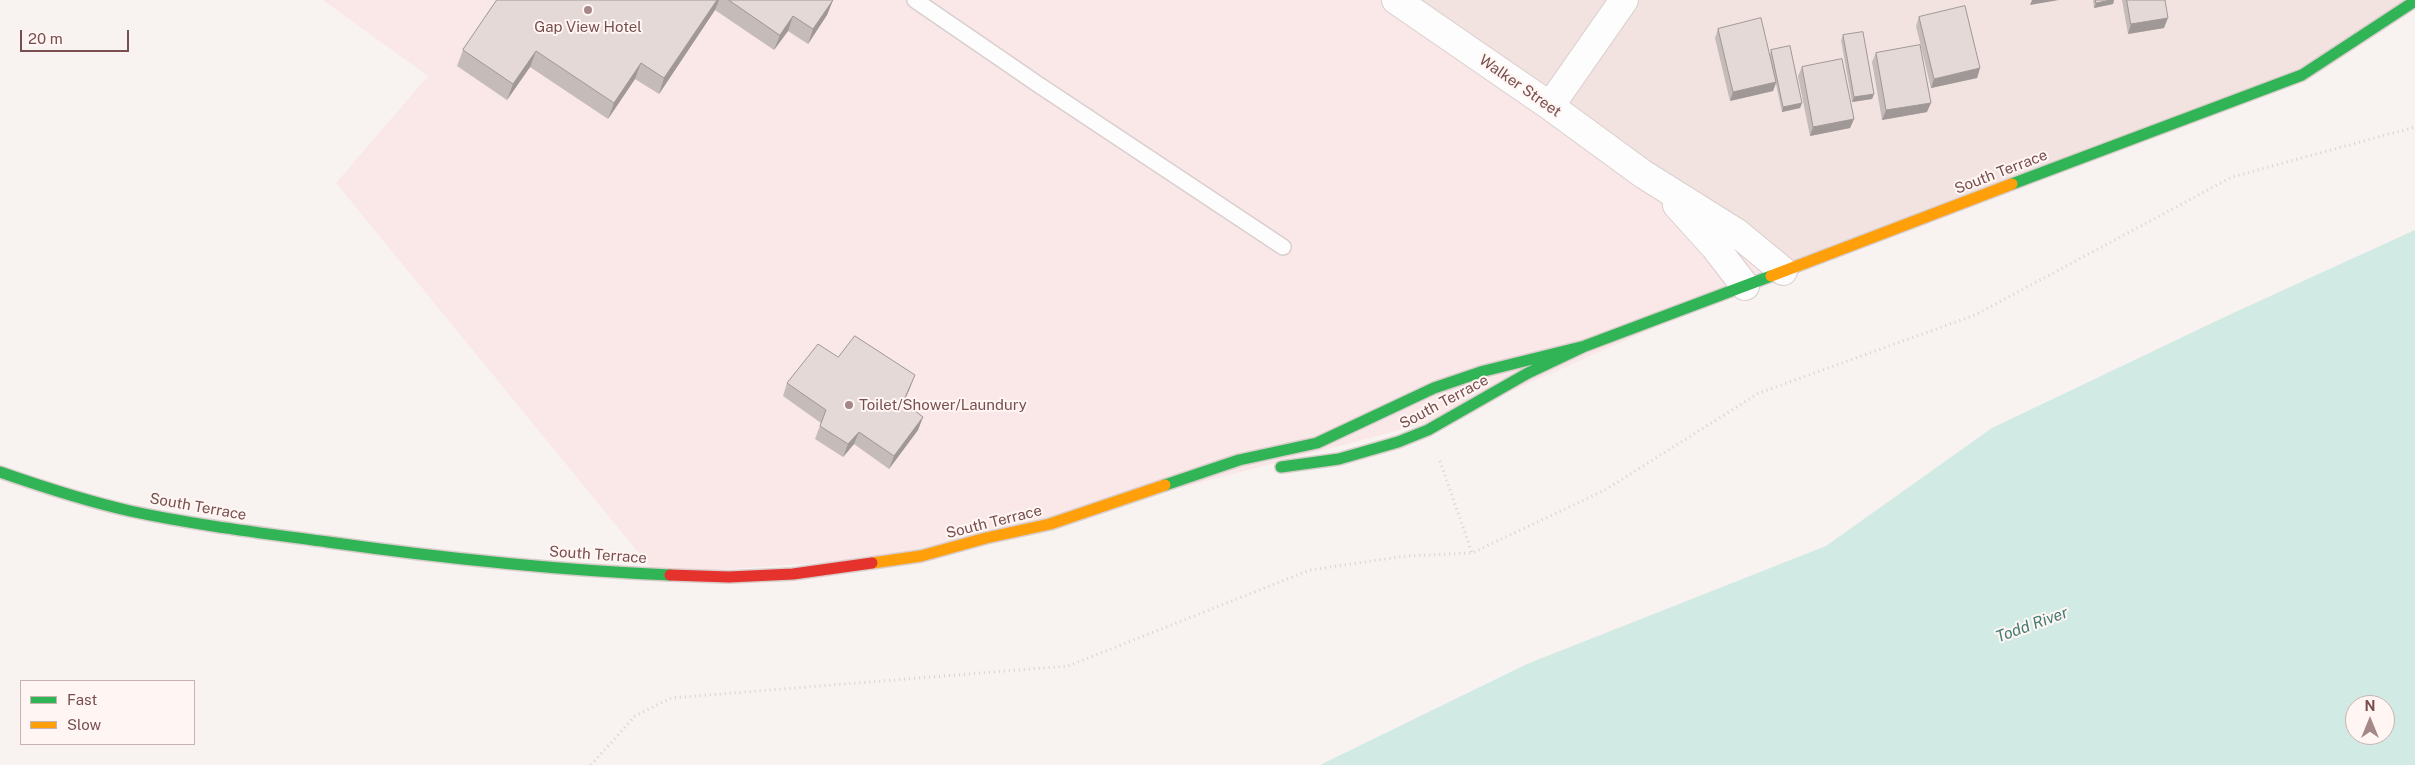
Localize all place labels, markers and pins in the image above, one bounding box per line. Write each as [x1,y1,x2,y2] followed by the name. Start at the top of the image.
[582,4,594,16] marker: Gap View Hotel
[534,18,642,36] place label: Gap View Hotel
[859,396,1027,414] place label: Toilet/Shower/Laundury
[843,399,855,411] marker: Toilet/Shower/Laundury

